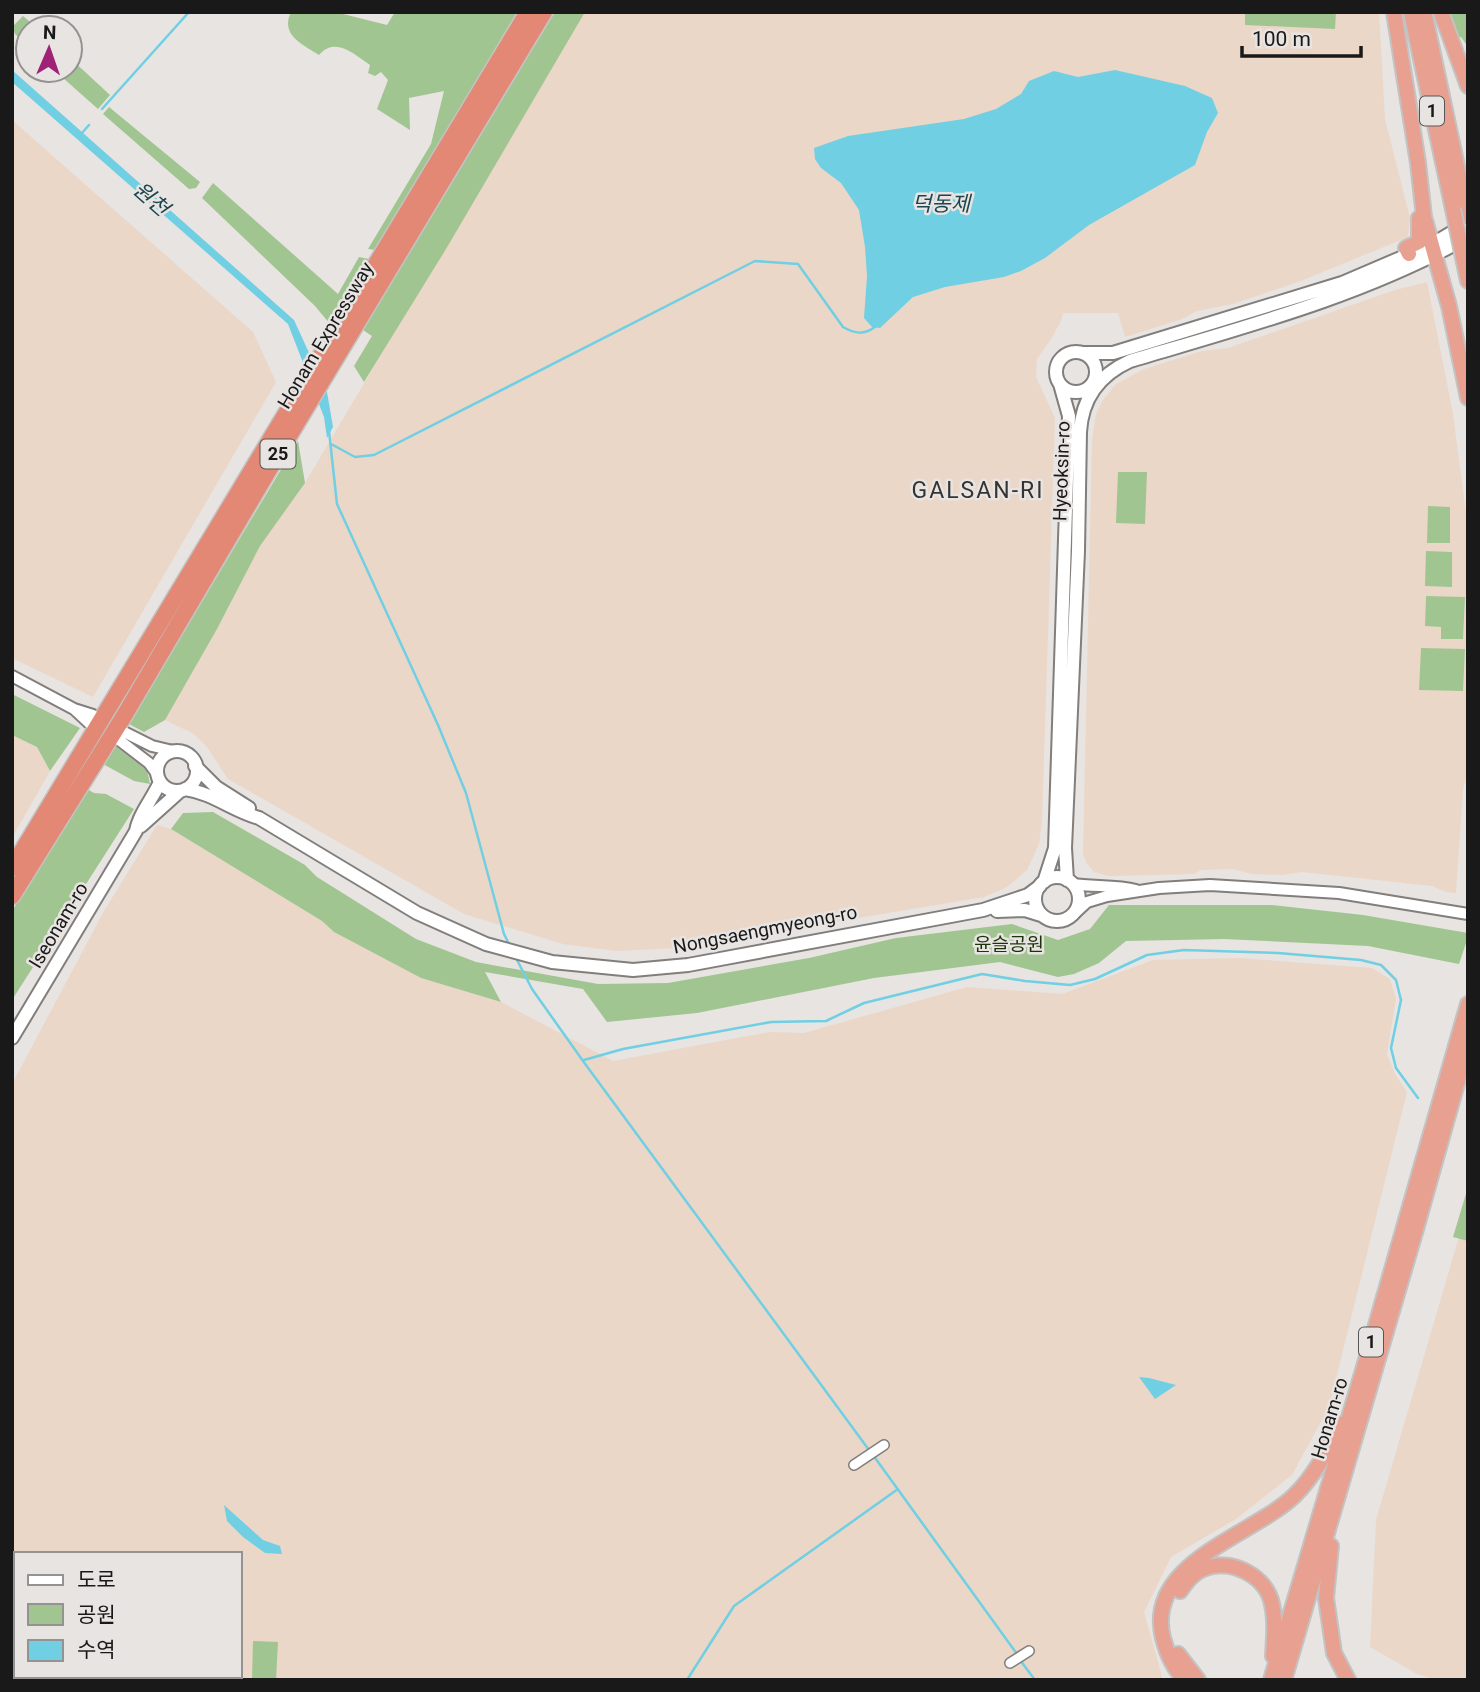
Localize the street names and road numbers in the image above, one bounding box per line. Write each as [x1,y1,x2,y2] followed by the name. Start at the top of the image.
[1420,96,1444,126] road number: 1
[273,258,378,413] street label: Honam Expressway
[1048,421,1075,522] street label: Hyeoksin-ro
[260,440,296,468] road number: 25
[24,878,93,972] street label: Iseonam-ro
[671,900,859,959] street label: Nongsaengmyeong-ro
[1359,1328,1383,1357] road number: 1
[1306,1375,1353,1462] street label: Honam-ro

